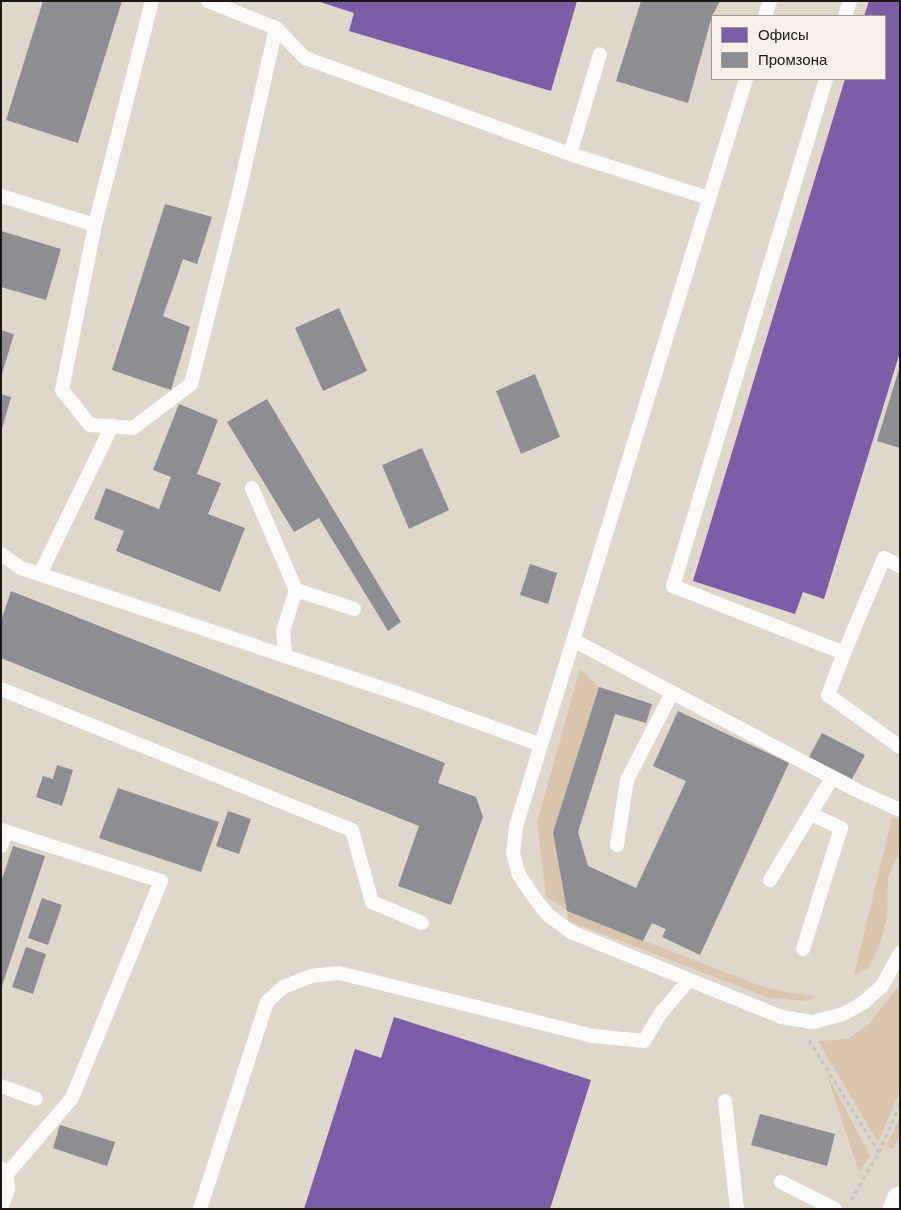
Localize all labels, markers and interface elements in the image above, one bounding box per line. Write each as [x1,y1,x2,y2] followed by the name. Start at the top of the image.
[711,15,886,80] legend
[758,26,809,43] text: Офисы
[758,51,827,68] text: Промзона

